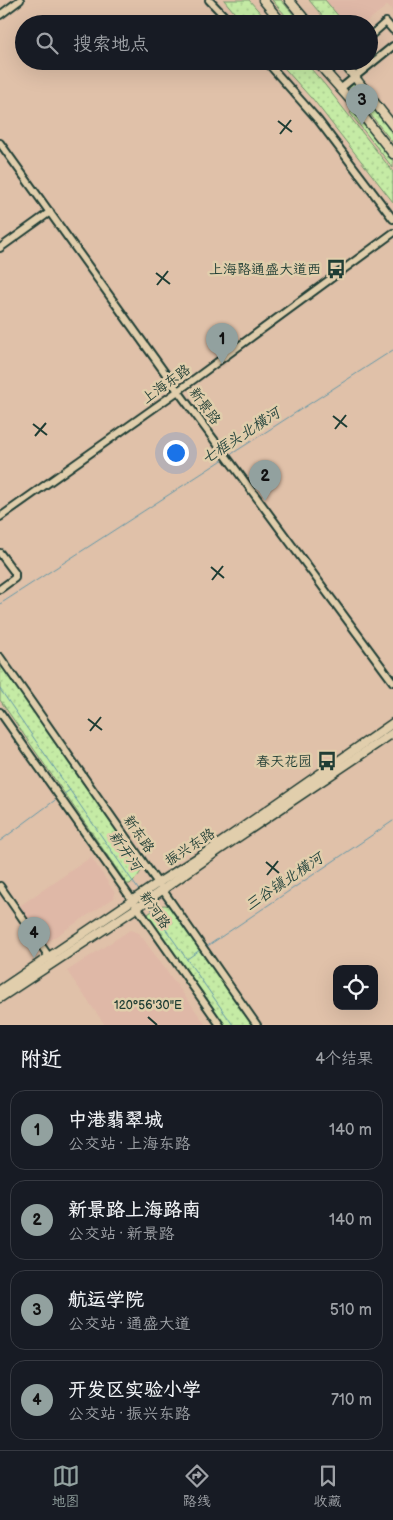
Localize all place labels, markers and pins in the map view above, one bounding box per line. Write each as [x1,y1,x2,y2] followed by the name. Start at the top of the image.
[346,84,378,125] pin: 3
[325,258,347,280] bus stop icon: 上海路通盛大道西
[209,261,321,278] place label: 上海路通盛大道西
[206,323,238,364] pin: 1
[249,460,281,501] pin: 2
[316,750,338,772] bus stop icon: 春天花园
[256,753,312,770] place label: 春天花园
[18,917,50,958] pin: 4

